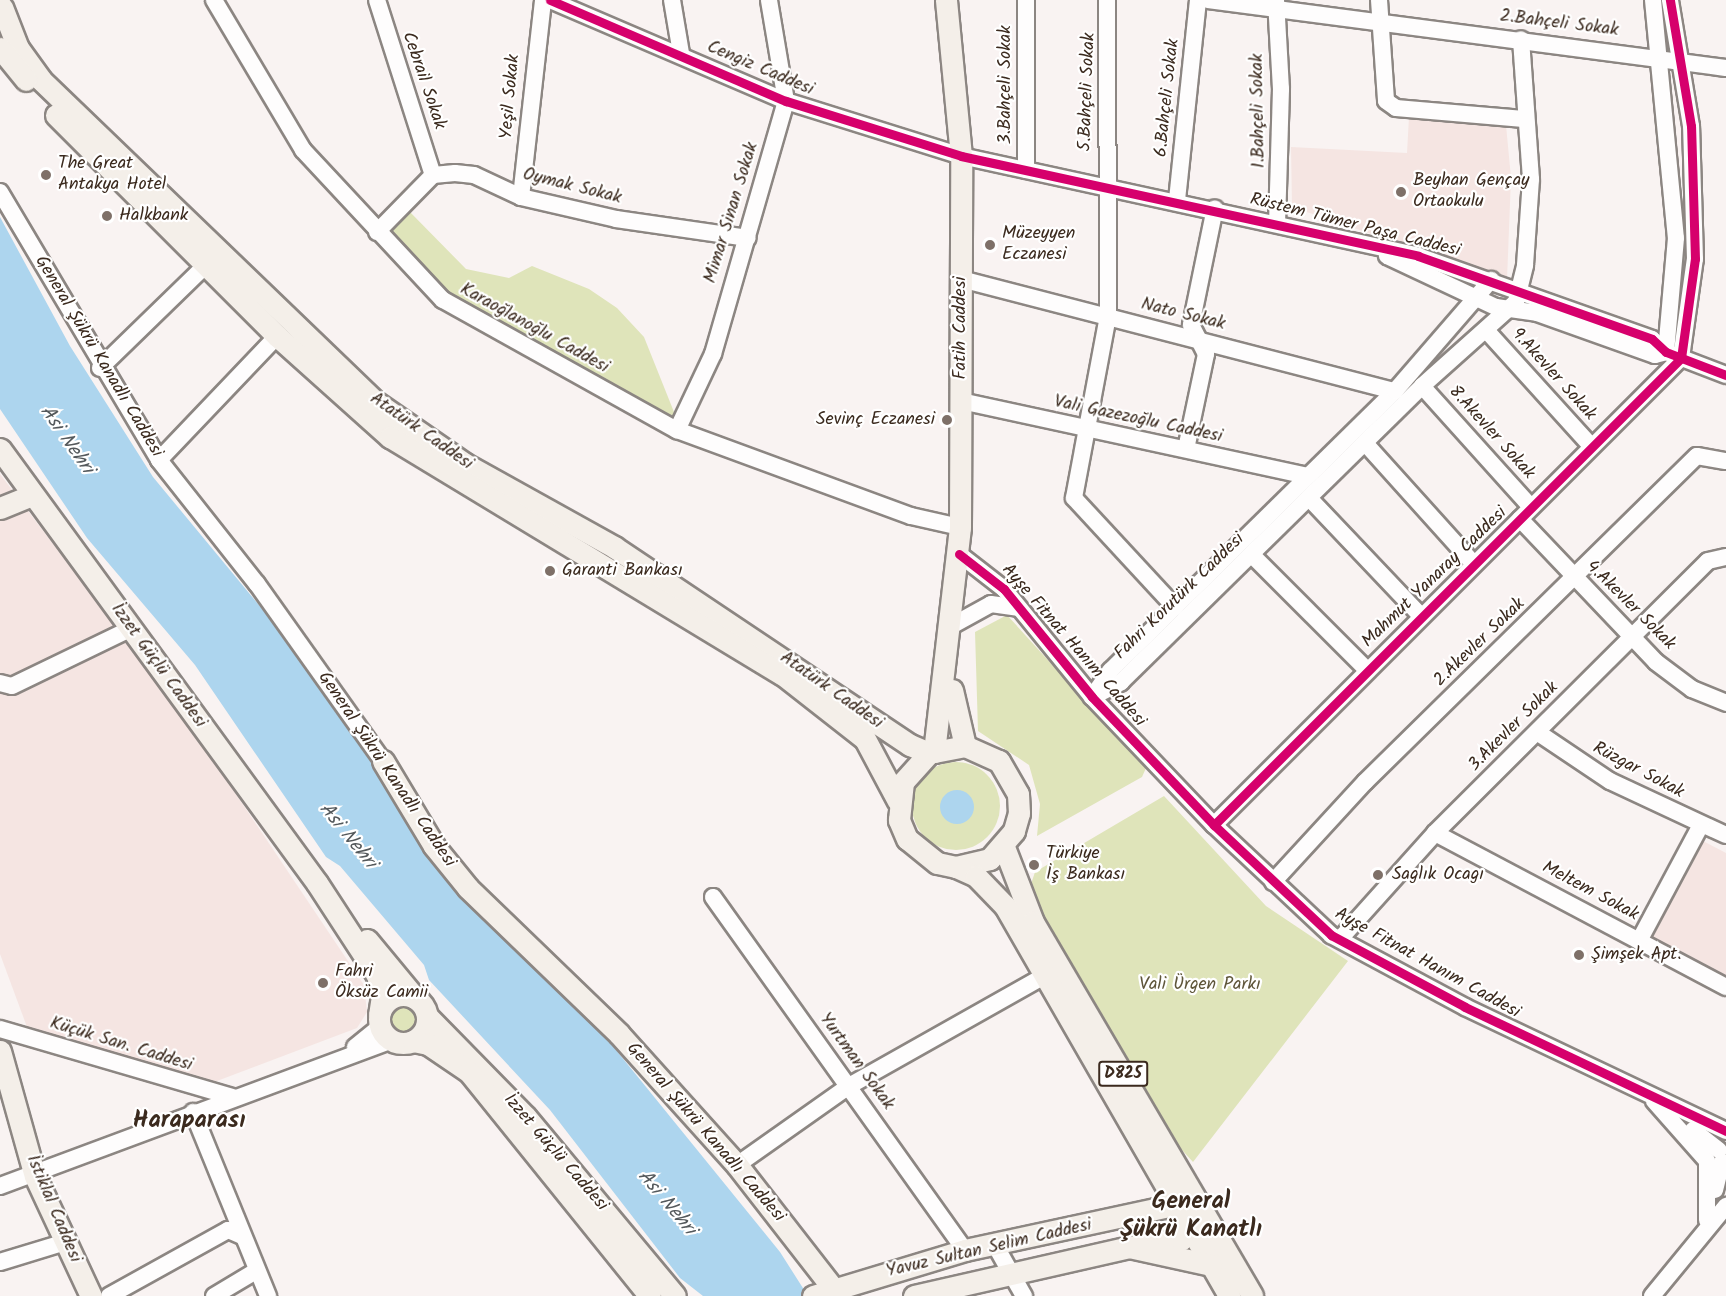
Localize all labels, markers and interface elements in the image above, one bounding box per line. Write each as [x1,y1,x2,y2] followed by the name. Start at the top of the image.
[1498,6,1620,42] street label: 2.Bahçeli Sokak
[995,25,1017,145] street label: 3.Bahçeli Sokak
[396,29,450,133] street label: Cebrail Sokak
[1075,32,1101,152] street label: 5.Bahçeli Sokak
[703,37,817,101] street label: Cengiz Caddesi
[1151,38,1185,158] street label: 6.Bahçeli Sokak
[497,54,525,140] street label: Yeşil Sokak
[1247,54,1271,168] street label: 1.Bahçeli Sokak
[700,140,764,286] street label: Mimar Sinan Sokak
[58,154,166,196] place label: The Great Antakya Hotel
[520,164,624,210] street label: Oymak Sokak
[39,168,53,182] marker: The Great Antakya Hotel
[1413,171,1530,213] place label: Beyhan Gençay Ortaokulu
[1394,185,1408,199] marker: Beyhan Gençay Ortaokulu
[1248,189,1462,263] street label: Rüstem Tümer Paşa Caddesi
[119,205,188,227] place label: Halkbank
[100,209,114,223] marker: Halkbank
[1002,224,1075,266] place label: Müzeyyen Eczanesi
[983,238,997,252] marker: Müzeyyen Eczanesi
[29,252,167,462] street label: General Şükrü Kanadlı Caddesi
[950,276,972,380] street label: Fatih Caddesi
[456,279,612,379] street label: Karaoğlanoğlu Caddesi
[1139,294,1227,336] street label: Nato Sokak
[1506,324,1600,426] street label: 9.Akevler Sokak
[1443,382,1539,484] street label: 8.Akevler Sokak
[365,389,477,475] street label: Atatürk Caddesi
[1052,392,1224,448] street label: Vali Gazezoğlu Caddesi
[34,401,98,479] water label: Asi Nehri
[816,409,935,431] place label: Sevinç Eczanesi
[940,413,954,427] marker: Sevinç Eczanesi
[1358,503,1512,653] street label: Mahmut Yanaray Caddesi
[1110,529,1250,665] street label: Fahri Korutürk Caddesi
[1581,557,1679,655] street label: 4.Akevler Sokak
[562,560,683,582] place label: Garanti Bankası
[996,560,1150,732] street label: Ayşe Fitnat Hanım Caddesi
[543,564,557,578] marker: Garanti Bankası
[1430,594,1530,692] street label: 2.Akevler Sokak
[106,599,210,733] street label: İzzet Güçlü Caddesi
[775,648,887,734] street label: Atatürk Caddesi
[312,668,460,872] street label: General Şükrü Kanadlı Caddesi
[1465,678,1563,776] street label: 3.Akevler Sokak
[1589,738,1687,804] street label: Rüzgar Sokak
[313,798,381,874] water label: Asi Nehri
[1046,844,1125,886] place label: Türkiye İş Bankası
[1538,857,1642,927] street label: Meltem Sokak
[1027,858,1041,872] marker: Türkiye İş Bankası
[1392,864,1484,886] place label: Saglık Ocagı
[1369,866,1387,884] marker: Saglık Ocagı
[1330,904,1524,1024] street label: Ayşe Fitnat Hanım Caddesi
[1591,944,1682,966] place label: Şimşek Apt.
[1572,948,1586,962] marker: Şimşek Apt.
[335,962,428,1004] place label: Fahri Öksüz Camii
[1139,974,1261,996] park label: Vali Ürgen Parkı
[316,976,330,990] marker: Fahri Öksüz Camii
[814,1009,898,1115] street label: Yurtman Sokak
[47,1013,195,1077] street label: Küçük San. Caddesi
[621,1039,789,1227] street label: General Şükrü Kanadlı Caddesi
[1098,1061,1148,1087] road number: D825
[498,1090,612,1216] street label: İzzet Güçlü Caddesi
[133,1107,245,1135] district label: Haraparası
[21,1152,85,1266] street label: İstiklal Caddesi
[632,1165,700,1241] water label: Asi Nehri
[1120,1188,1262,1244] district label: General Şükrü Kanatlı
[884,1215,1094,1283] street label: Yavuz Sultan Selim Caddesi

